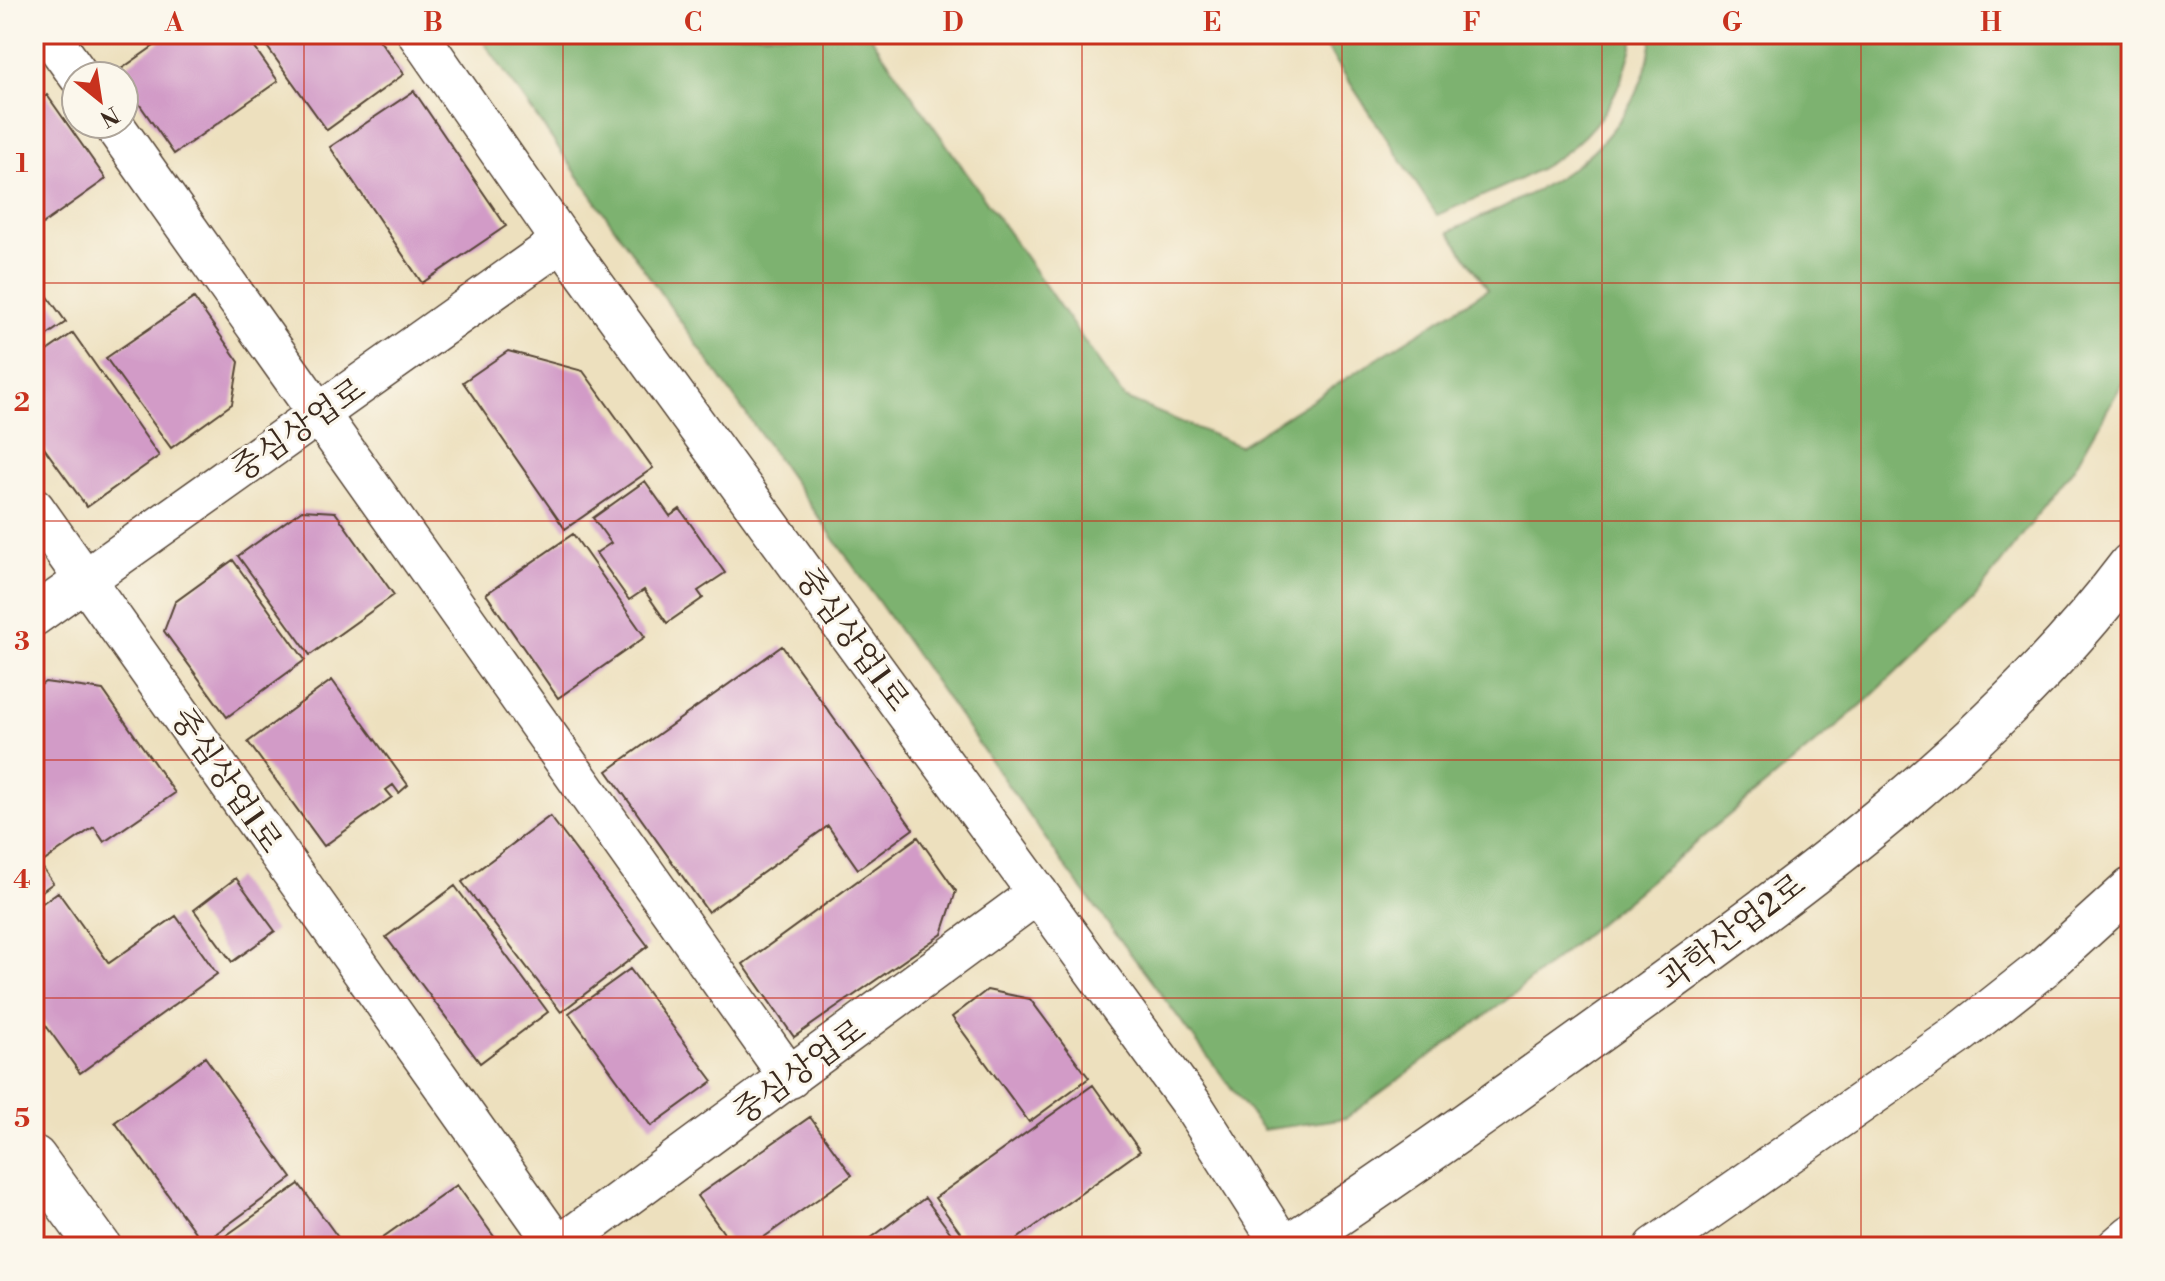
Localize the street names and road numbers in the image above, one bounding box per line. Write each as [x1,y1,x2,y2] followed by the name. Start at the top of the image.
[224,369,373,491] street label: 중심상업로
[787,560,918,720] street label: 중심상업1로
[162,700,291,861] street label: 중심상업1로
[1652,865,1814,1001] street label: 과학산업2로
[725,1010,874,1133] street label: 중심상업로

